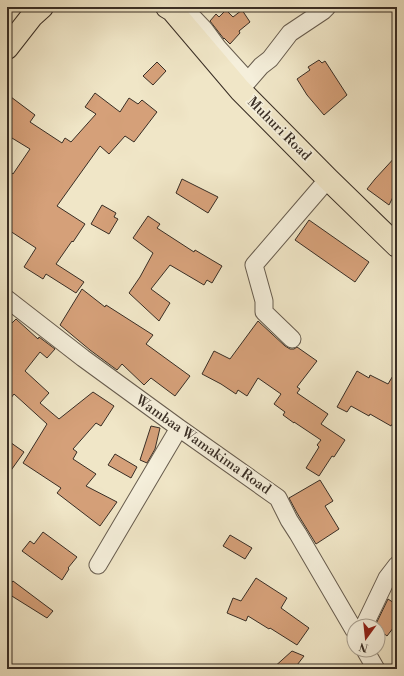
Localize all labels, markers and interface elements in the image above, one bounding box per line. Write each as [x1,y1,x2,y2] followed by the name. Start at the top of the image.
[243,93,315,165] street label: Muhuri Road
[131,391,274,499] street label: Wambaa Wamakima Road
[346,618,386,658] north arrow
[357,639,370,655] text: N

